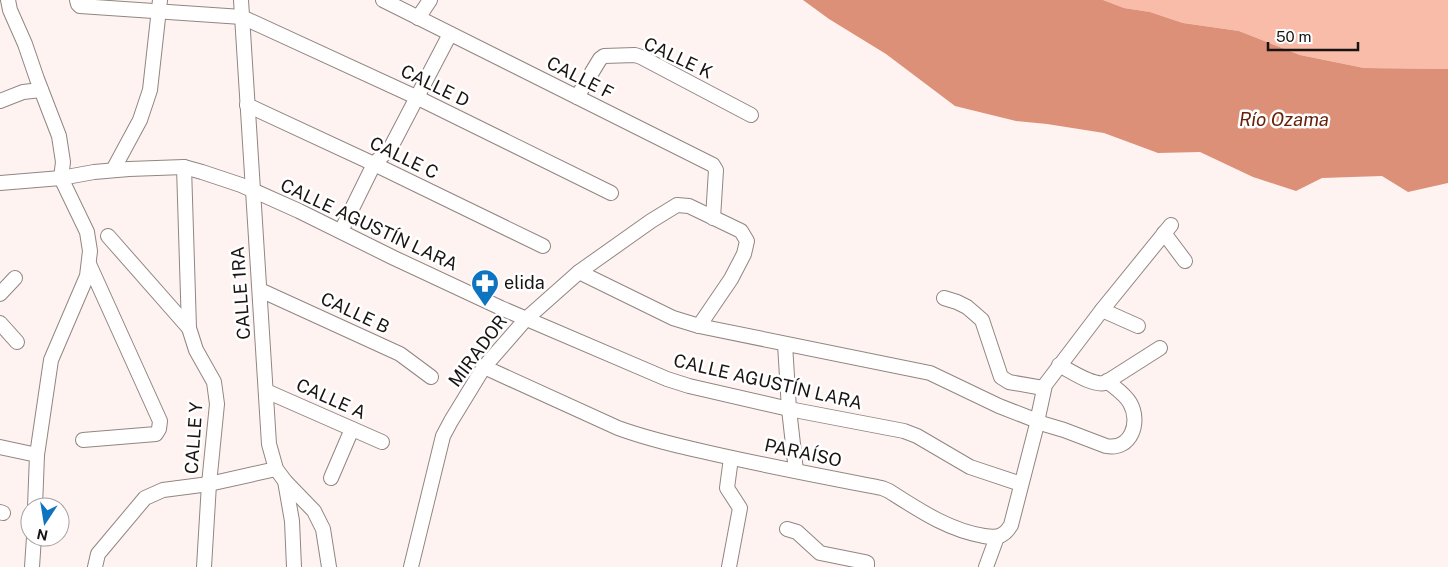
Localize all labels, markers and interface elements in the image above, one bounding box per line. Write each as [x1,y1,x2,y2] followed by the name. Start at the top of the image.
[1268,20,1358,52] scale bar
[1276,28,1311,45] text: 50 m
[640,32,716,83] street label: CALLE K
[543,52,617,103] street label: CALLE F
[397,60,473,111] street label: CALLE D
[1239,108,1329,130] water label: Río Ozama
[367,132,442,183] street label: CALLE C
[277,173,462,275] street label: CALLE AGUSTÍN LARA
[227,245,254,340] street label: CALLE 1RA
[470,268,500,307] pharmacy icon: elida
[504,272,545,293] place label: elida
[318,288,393,338] street label: CALLE B
[444,311,511,391] street label: MIRADOR
[672,349,865,414] street label: CALLE AGUSTÍN LARA
[293,374,369,423] street label: CALLE A
[181,401,206,475] street label: CALLE Y
[763,433,844,471] street label: PARAÍSO
[20,497,70,547] north arrow
[35,526,49,544] text: N

